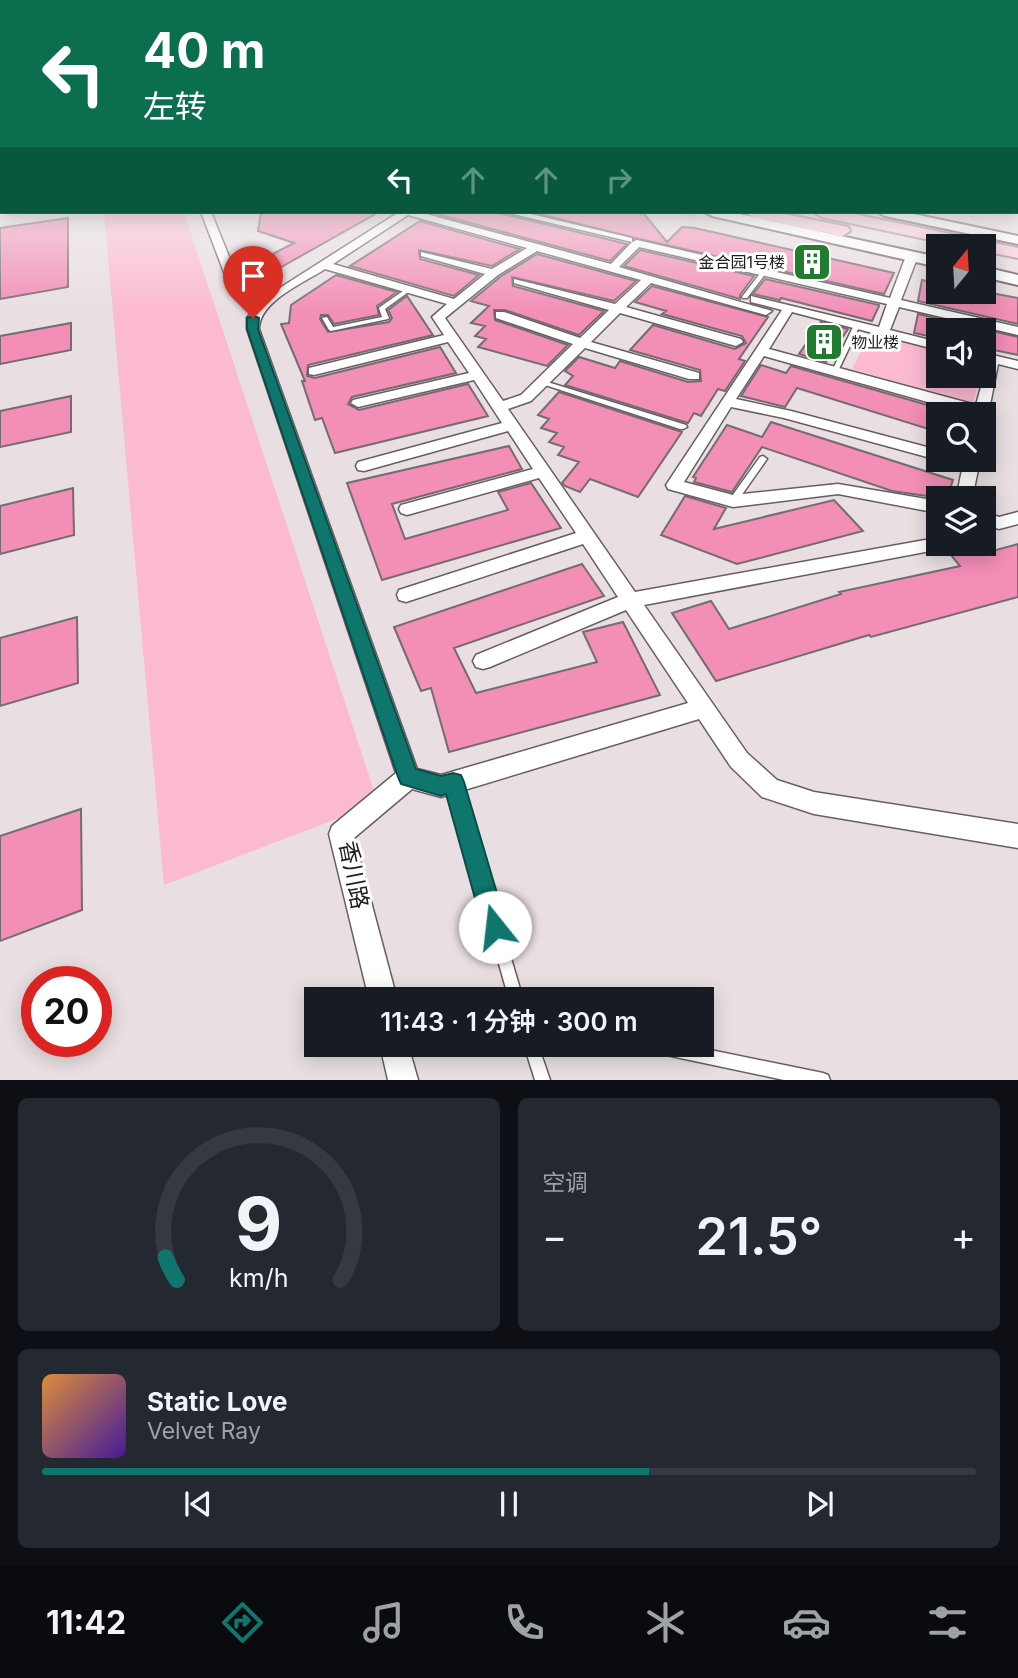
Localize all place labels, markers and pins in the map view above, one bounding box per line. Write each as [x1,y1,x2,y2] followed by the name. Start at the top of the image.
[791,241,833,283] building icon: 金合园1号楼
[223,246,283,318] pin
[698,252,785,272] place label: 金合园1号楼
[803,321,845,363] building icon: 物业楼
[851,332,899,352] place label: 物业楼

